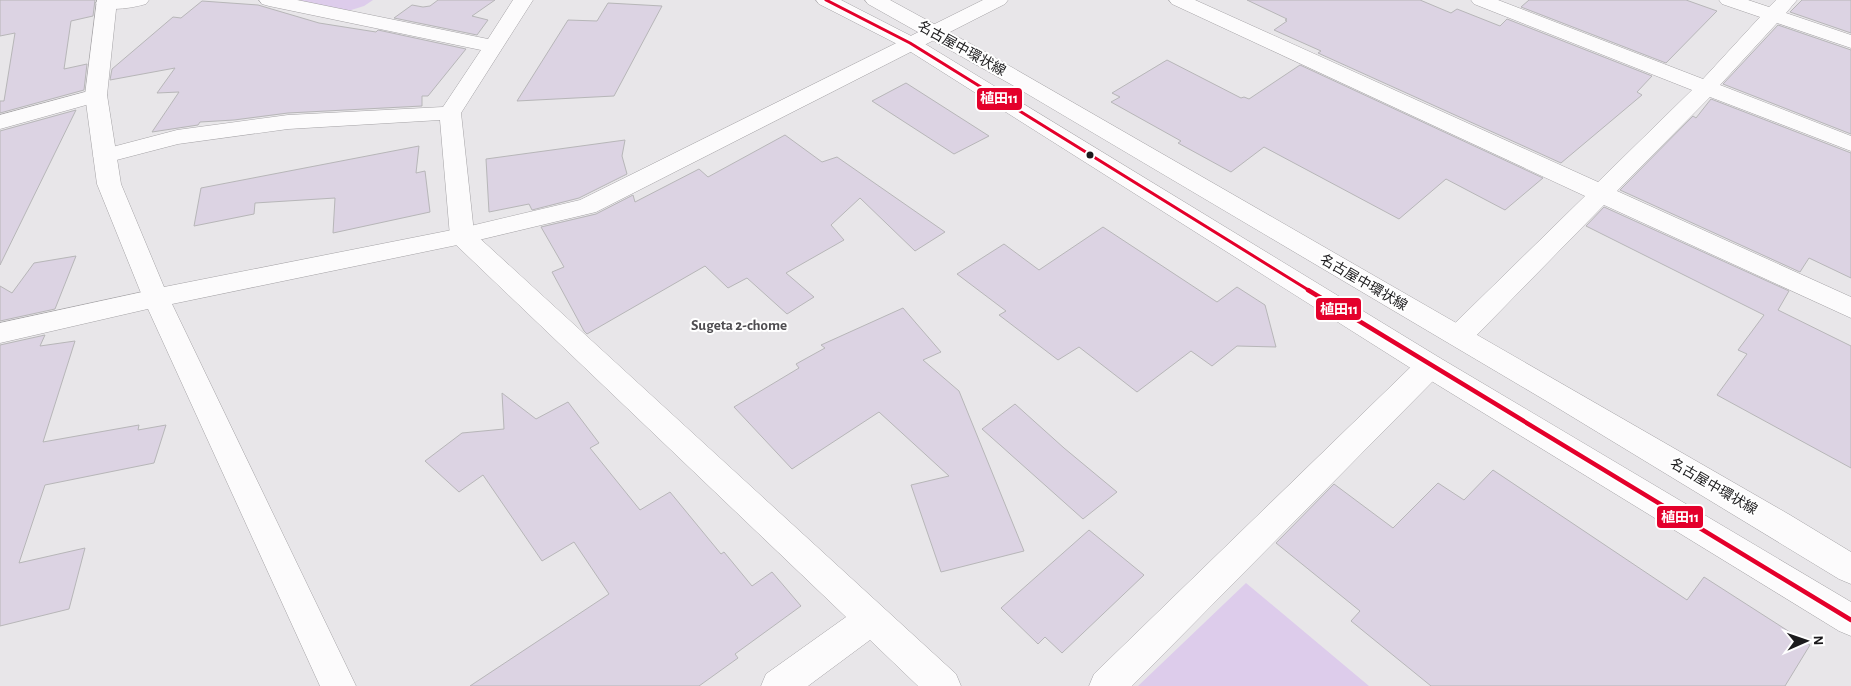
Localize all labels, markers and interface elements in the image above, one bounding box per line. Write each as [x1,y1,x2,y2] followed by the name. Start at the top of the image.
[915,17,1009,79] street label: 名古屋中環状線
[976,87,1023,111] line badge: 植田11
[980,90,1018,106] text: 植田11
[1085,150,1095,160] unlabelled marker
[1318,251,1410,313] street label: 名古屋中環状線
[1315,297,1362,321] line badge: 植田11
[1320,301,1358,317] text: 植田11
[691,318,787,333] district label: Sugeta 2-chome
[1668,455,1760,517] street label: 名古屋中環状線
[1656,505,1704,529] line badge: 植田11
[1661,509,1699,525] text: 植田11
[1781,616,1831,666] north arrow
[1811,635,1825,646] text: N

